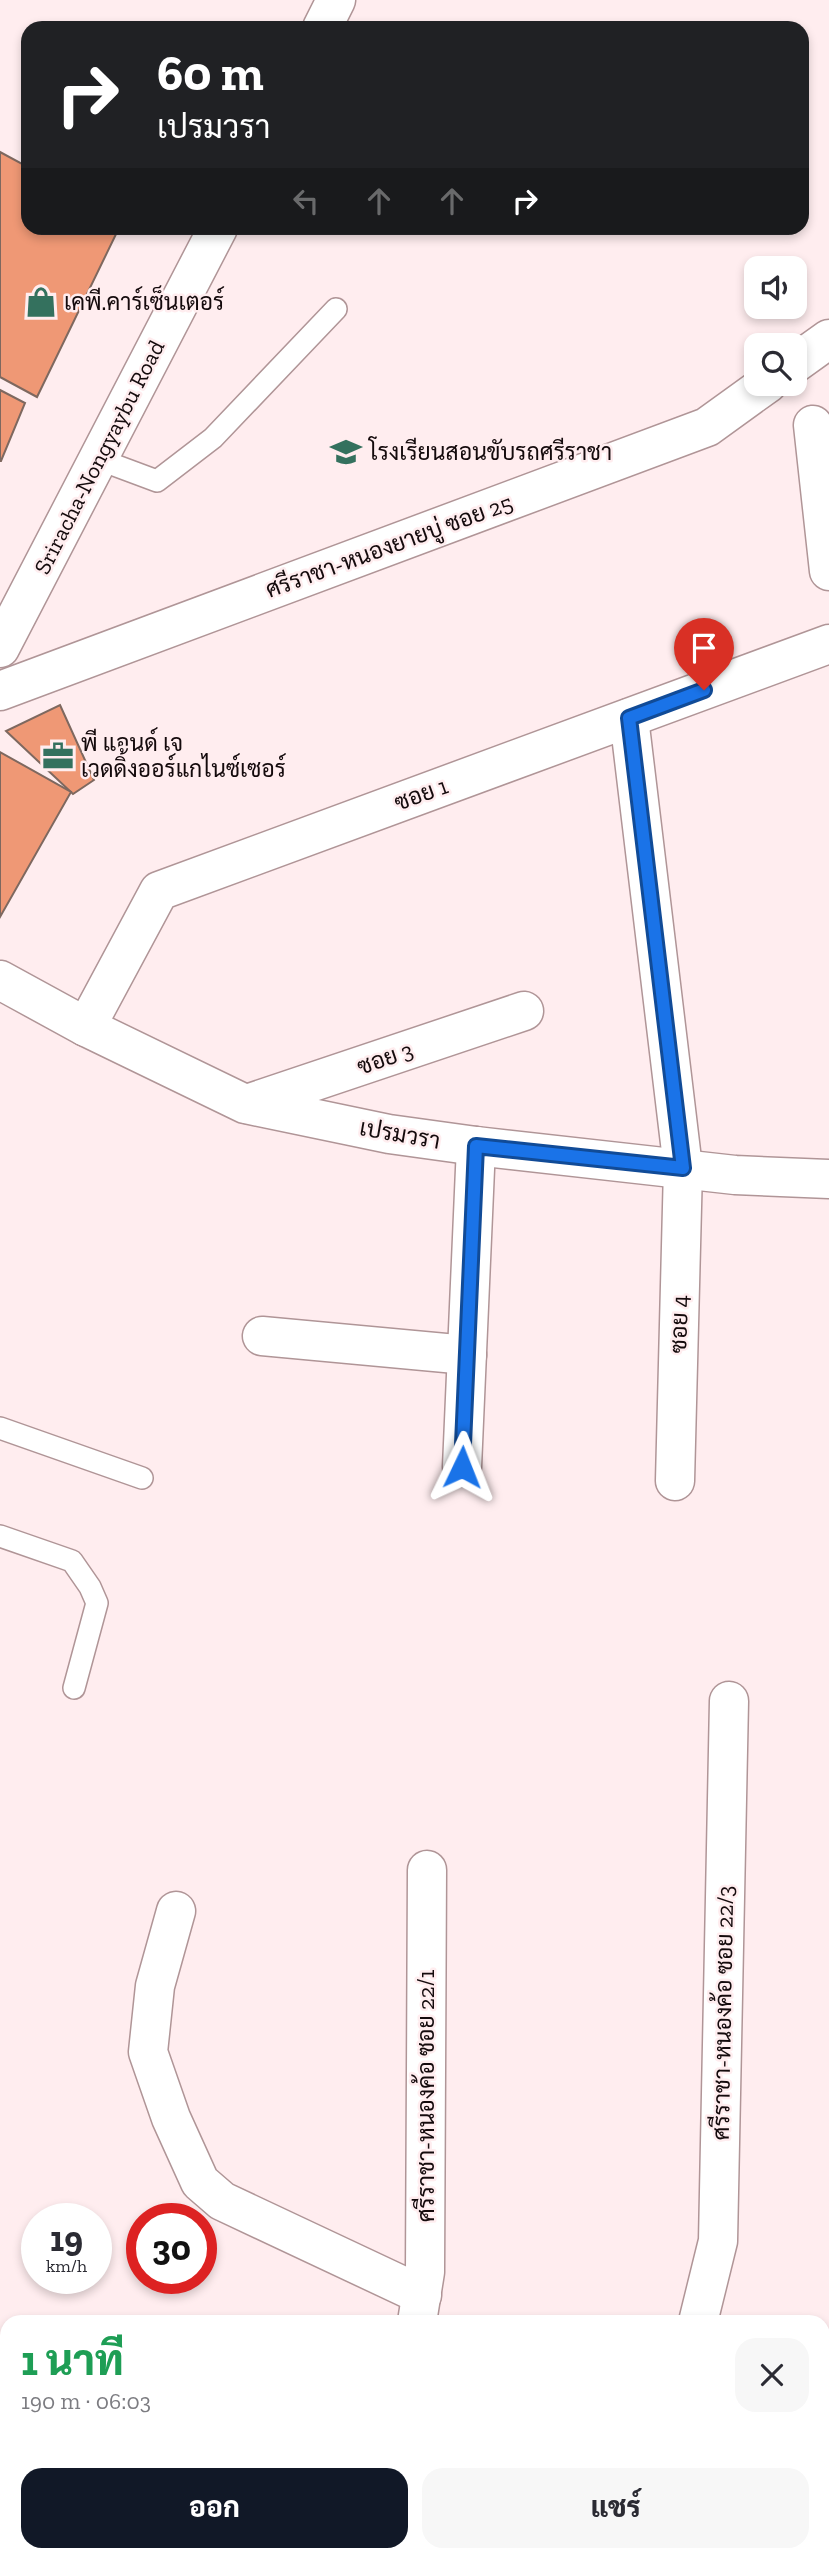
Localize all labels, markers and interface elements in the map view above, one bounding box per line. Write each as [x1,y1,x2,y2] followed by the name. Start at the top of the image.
[157,44,264,103] text: 60 m
[42,49,133,140] icon: right
[157,108,270,146] text: เปรมวรา
[287,182,325,220] icon: left
[360,182,398,220] icon: ahead
[433,182,471,220] icon: ahead
[506,182,544,220] icon: right
[744,256,807,396] map controls
[744,256,807,319] button: sound
[24,285,58,319] shop icon: เคพี.คาร์เซ็นเตอร์
[64,285,224,316] place label: เคพี.คาร์เซ็นเตอร์
[744,333,807,396] button: search
[28,335,170,579] street label: Sriracha-Nongyaybu Road
[329,435,363,469] school or university icon: โรงเรียนสอนขับรถศรีราชา
[367,436,612,466] place label: โรงเรียนสอนขับรถศรีราชา
[261,487,517,607] street label: ศรีราชา-หนองยายบู่ ซอย 25
[674,618,734,690] pin
[685,629,723,667] icon: arrive
[81,727,286,783] place label: พี แอนด์ เจ เวดดิ้งออร์แกไนซ์เซอร์
[41,739,75,773] office icon: พี แอนด์ เจ เวดดิ้งออร์แกไนซ์เซอร์
[390,771,452,817] street label: ซอย 1
[353,1035,417,1081] street label: ซอย 3
[357,1113,443,1155] street label: เปรมวรา
[664,1294,694,1354] street label: ซอย 4
[425,1430,499,1504] position arrow
[706,1885,739,2141] street label: ศรีราชา-หนองค้อ ซอย 22/3
[411,1970,440,2222] street label: ศรีราชา-หนองค้อ ซอย 22/1
[126,2203,217,2294] speed limit sign: 30
[50,2218,83,2260] text: 19
[46,2255,87,2277] text: km/h
[21,2335,124,2386] text: 1 นาที
[735,2338,809,2412] button: close
[21,2387,151,2415] text: 190 m · 06:03
[21,2468,408,2548] button: ออก
[422,2468,809,2548] button: แชร์

